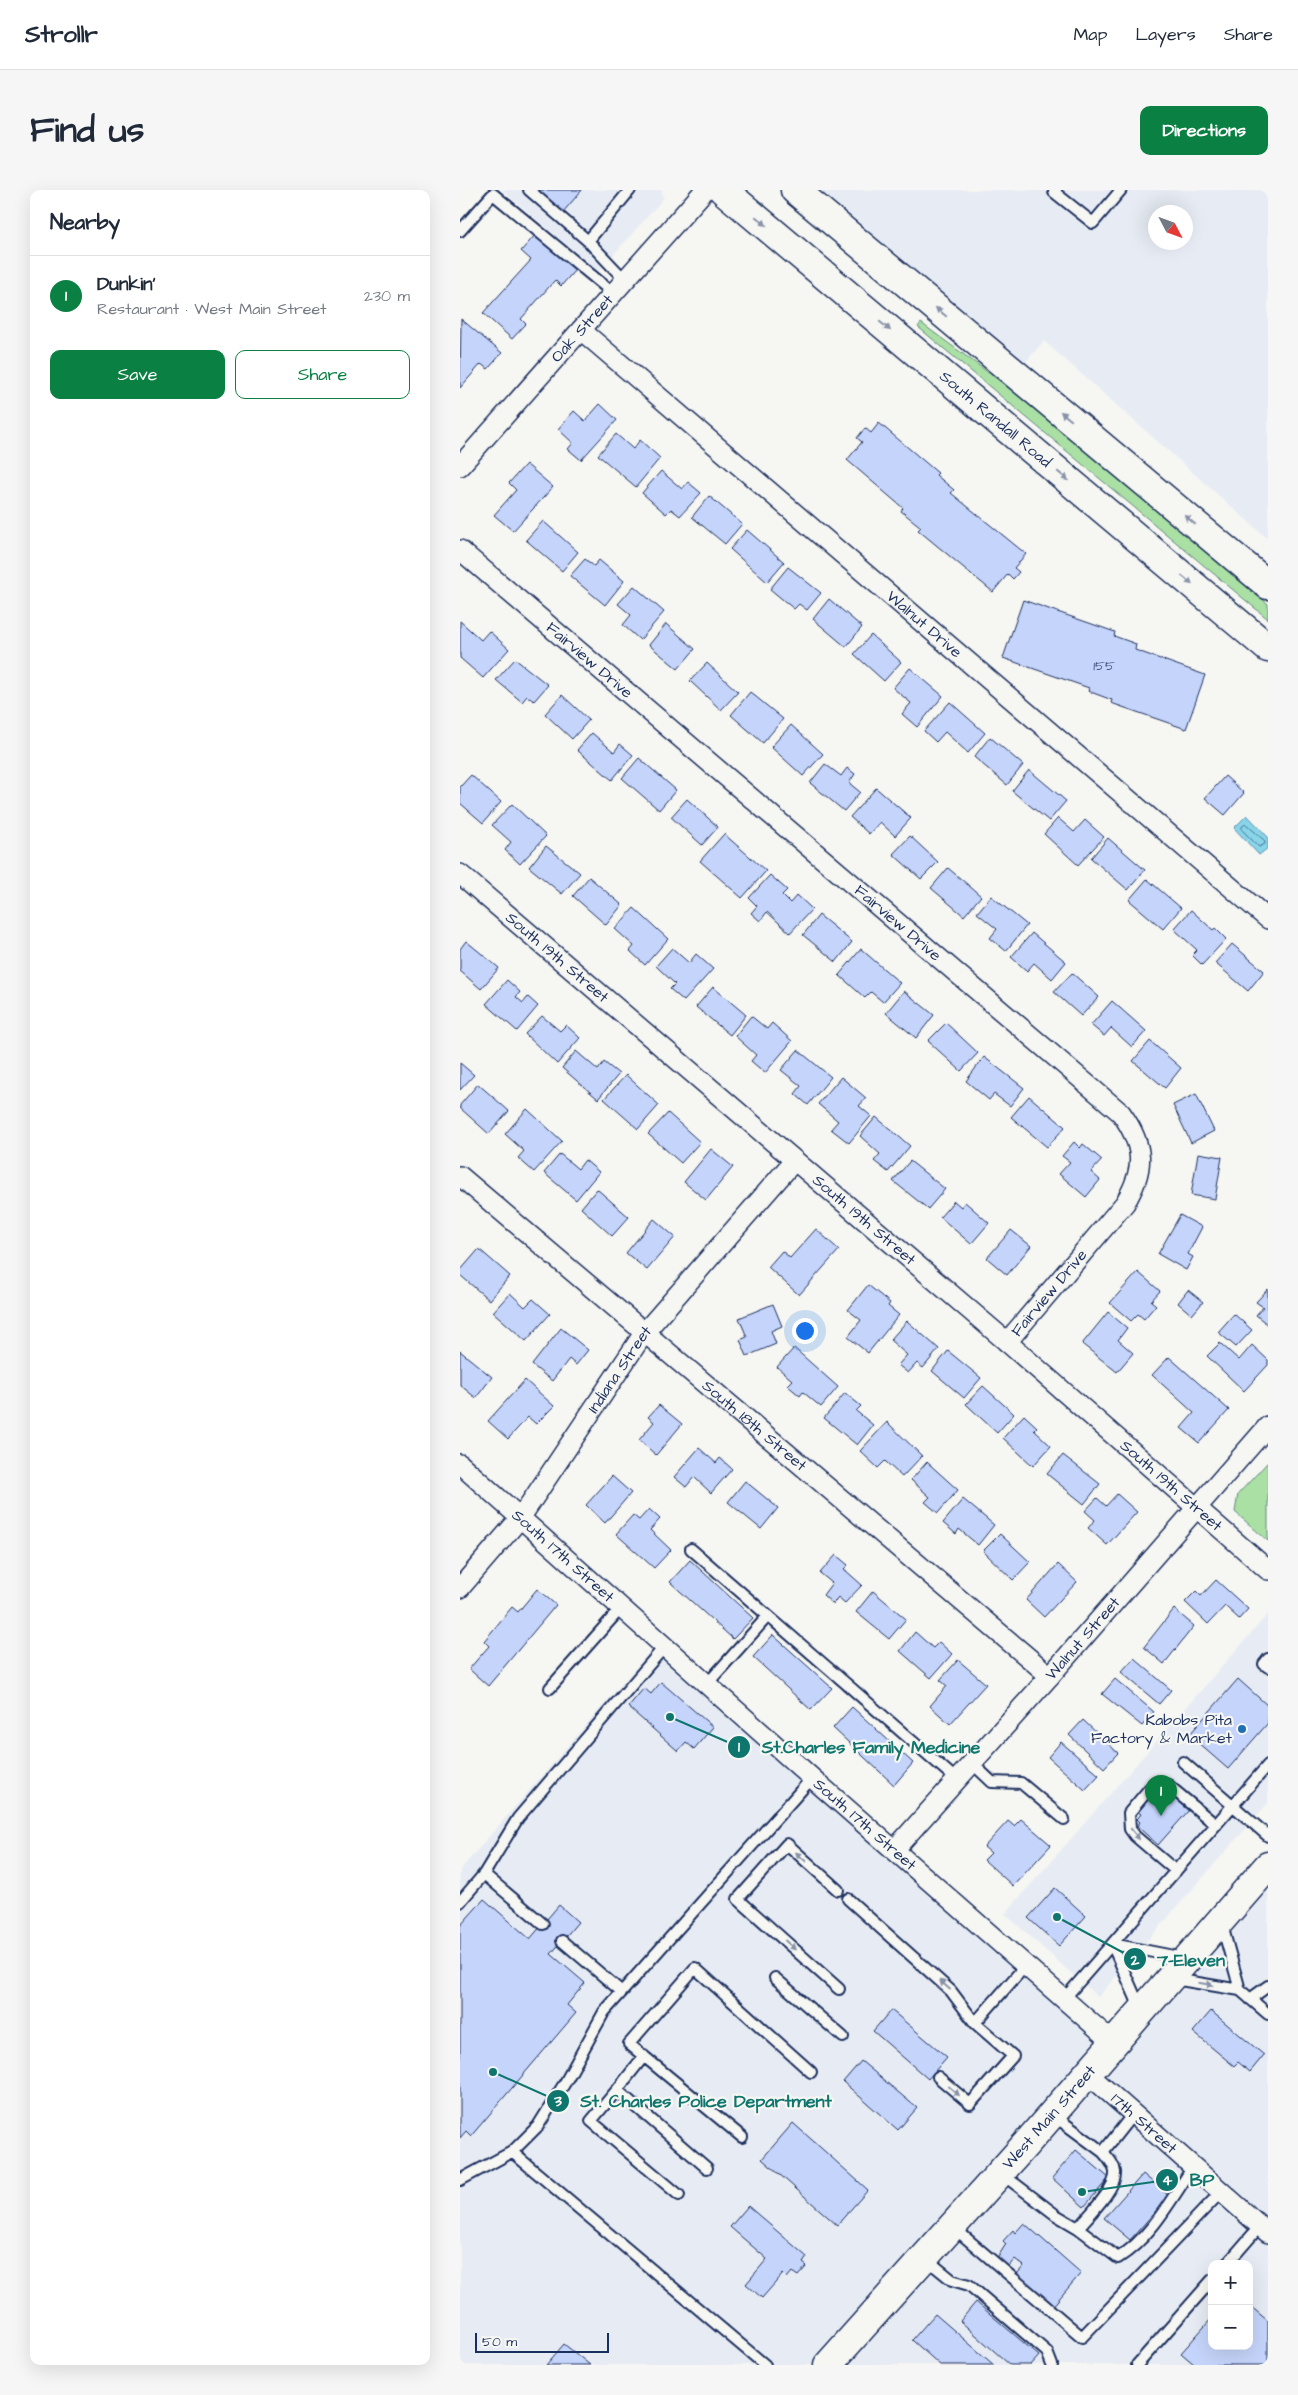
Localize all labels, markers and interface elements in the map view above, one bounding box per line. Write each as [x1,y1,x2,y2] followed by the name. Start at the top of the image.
[25,18,98,52] text: Strollr
[1073,22,1107,47] text: Map
[1135,22,1196,47] text: Layers
[1224,22,1273,47] text: Share
[30,106,144,155] text: Find us
[1140,106,1268,155] button: Directions
[1148,205,1193,250] north arrow
[50,208,120,237] text: Nearby
[754,216,767,227] one-way arrow
[97,271,156,298] text: Dunkin'
[65,285,67,307] text: 1
[364,285,410,307] text: 230 m
[546,289,619,367] street label: Oak Street
[97,298,327,320] text: Restaurant · West Main Street
[935,306,948,317] one-way arrow
[879,320,891,331] one-way arrow
[50,350,225,399] button: Save
[235,350,410,399] button: Share
[935,365,1056,473] street label: South Randall Road
[1060,410,1072,422] one-way arrow
[1056,470,1069,481] one-way arrow
[1185,514,1197,526] one-way arrow
[1181,575,1194,586] one-way arrow
[882,585,967,663] street label: Walnut Drive
[541,617,638,704] street label: Fairview Drive
[1093,656,1115,676] house number: 155
[850,880,946,966] street label: Fairview Drive
[501,907,614,1008] street label: South 19th Street
[808,1169,921,1271] street label: South 19th Street
[1006,1244,1092,1341] street label: Fairview Drive
[792,1318,818,1344] your location
[582,1320,657,1418] street label: Indiana Street
[697,1375,812,1477] street label: South 18th Street
[1115,1435,1228,1537] street label: South 19th Street
[507,1504,619,1608] street label: South 17th Street
[1040,1592,1126,1685] street label: Walnut Street
[1091,1709,1233,1750] place label: Kabobs Pita Factory & Market
[1236,1723,1248,1735] marker: Kabobs Pita Factory & Market
[727,1730,991,1763] callout: St.Charles Family Medicine
[761,1735,981,1761] text: St.Charles Family Medicine
[738,1737,740,1758] text: 1
[809,1773,921,1876] street label: South 17th Street
[1145,1775,1177,1816] pin: 1
[1130,1827,1140,1840] one-way arrow
[796,1851,808,1863] one-way arrow
[784,1939,796,1951] one-way arrow
[1122,1943,1235,1976] callout: 7-Eleven
[1156,1948,1225,1973] text: 7-Eleven
[1130,1950,1140,1971] text: 2
[938,1980,951,1991] one-way arrow
[1198,1980,1214,1988] one-way arrow
[997,2060,1101,2174] street label: West Main Street
[546,2085,842,2118] callout: St. Charles Police Department
[947,2085,960,2096] one-way arrow
[1106,2088,1182,2159] street label: 17th Street
[579,2089,832,2114] text: St. Charles Police Department
[553,2091,562,2112] text: 3
[1155,2163,1224,2196] callout: BP
[1190,2168,1215,2193] text: BP
[1162,2170,1173,2191] text: 4
[1208,2260,1253,2350] map controls
[1208,2260,1253,2305] button: +
[1208,2305,1253,2350] button: −
[475,2330,609,2353] scale bar
[482,2332,517,2352] text: 50 m

